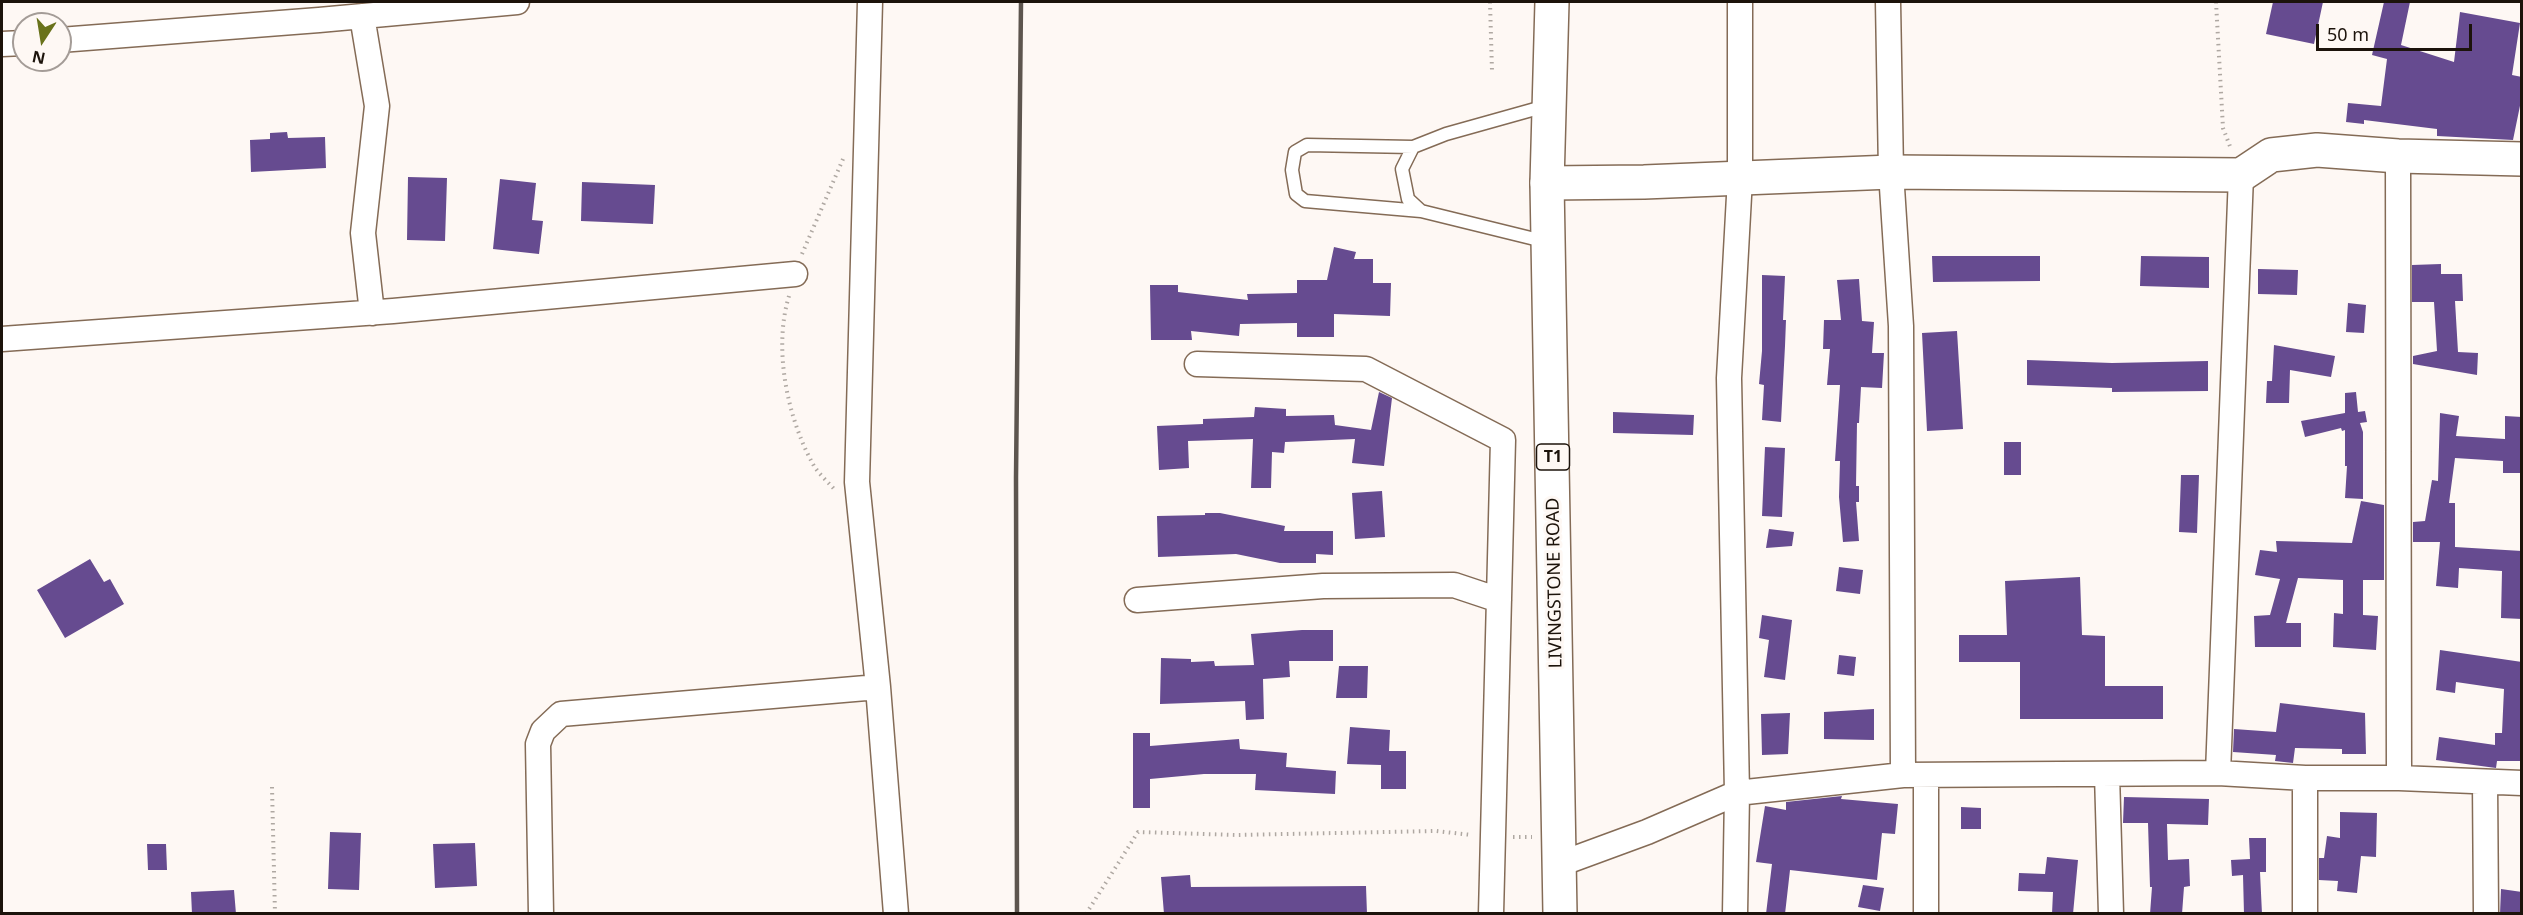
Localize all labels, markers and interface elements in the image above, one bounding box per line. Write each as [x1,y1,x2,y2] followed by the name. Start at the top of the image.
[12,12,72,72] north arrow
[2319,12,2475,50] scale bar
[2327,22,2369,46] text: 50 m
[30,46,47,70] text: N
[1536,444,1570,470] road number: T1
[1543,497,1567,669] street label: LIVINGSTONE ROAD

